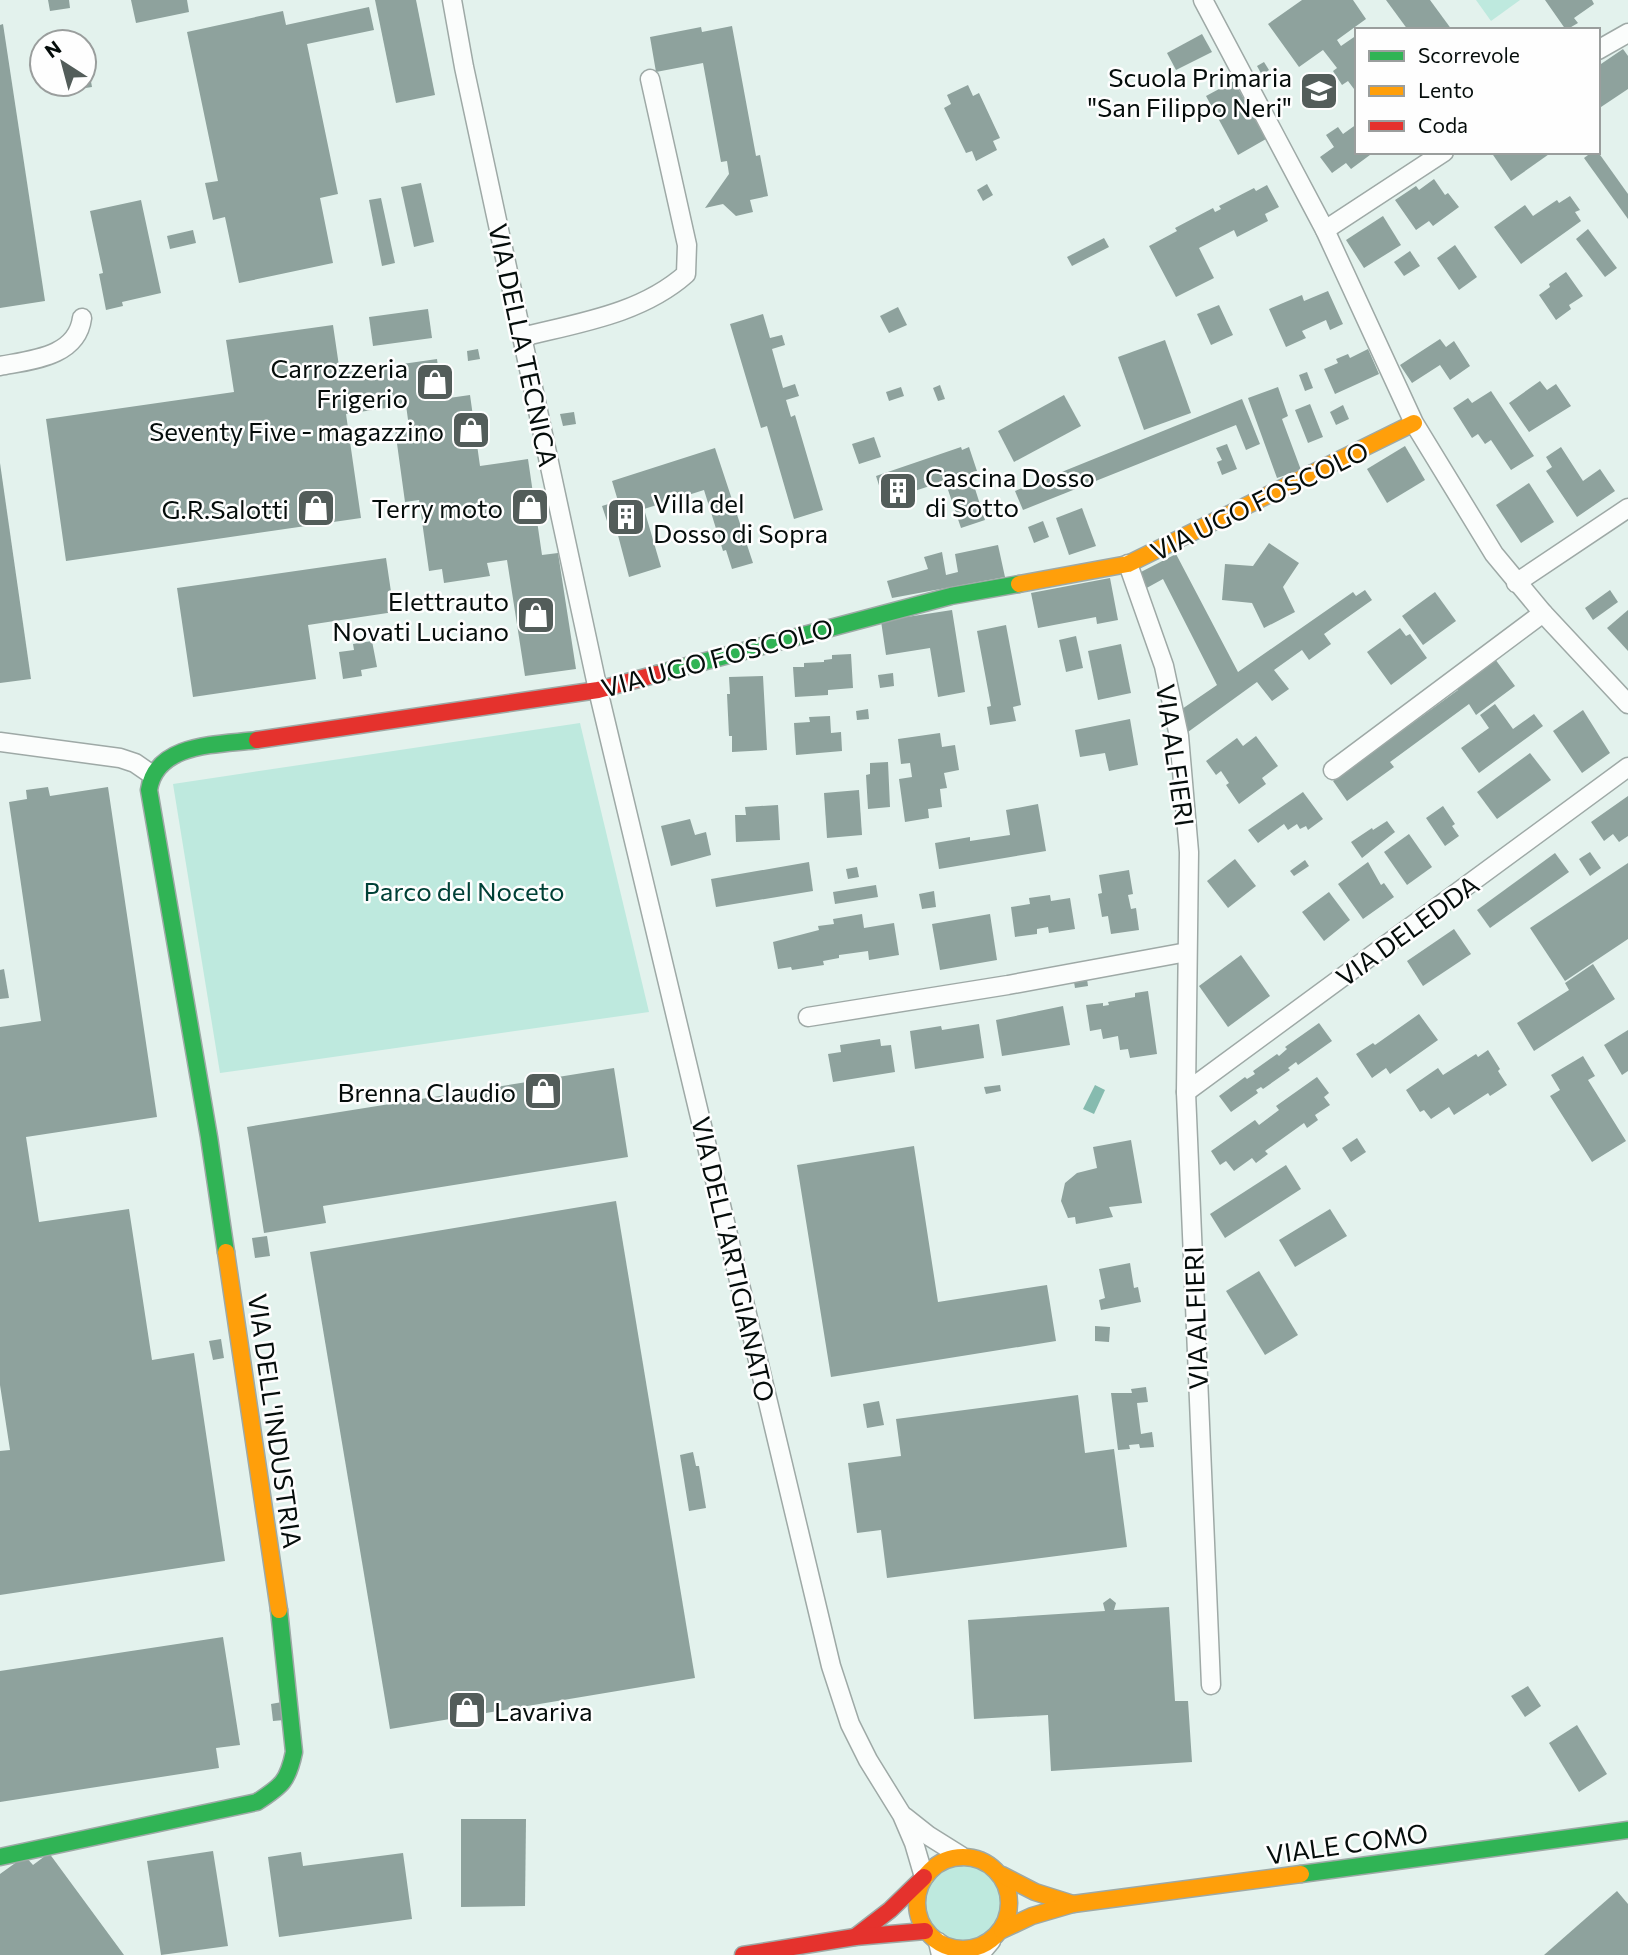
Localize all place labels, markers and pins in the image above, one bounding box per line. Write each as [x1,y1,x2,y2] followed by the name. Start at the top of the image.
[1087,61,1292,122] place label: Scuola Primaria "San Filippo Neri"
[1298,70,1340,112] school or university icon: Scuola Primaria "San Filippo Neri"
[271,352,408,413] place label: Carrozzeria Frigerio
[414,361,456,403] shop icon: Carrozzeria Frigerio
[450,409,492,451] shop icon: Seventy Five - magazzino
[149,415,444,446] place label: Seventy Five - magazzino
[925,461,1095,522] place label: Cascina Dosso di Sotto
[877,470,919,512] building icon: Cascina Dosso di Sotto
[509,486,551,528] shop icon: Terry moto
[295,487,337,529] shop icon: G.R.Salotti
[653,487,828,548] place label: Villa del Dosso di Sopra
[371,492,503,523] place label: Terry moto
[161,493,289,524] place label: G.R.Salotti
[605,496,647,538] building icon: Villa del Dosso di Sopra
[332,585,509,646] place label: Elettrauto Novati Luciano
[515,594,557,636] shop icon: Elettrauto Novati Luciano
[522,1070,564,1112] shop icon: Brenna Claudio
[337,1076,516,1107] place label: Brenna Claudio
[446,1689,488,1731] shop icon: Lavariva
[494,1695,593,1726] place label: Lavariva

